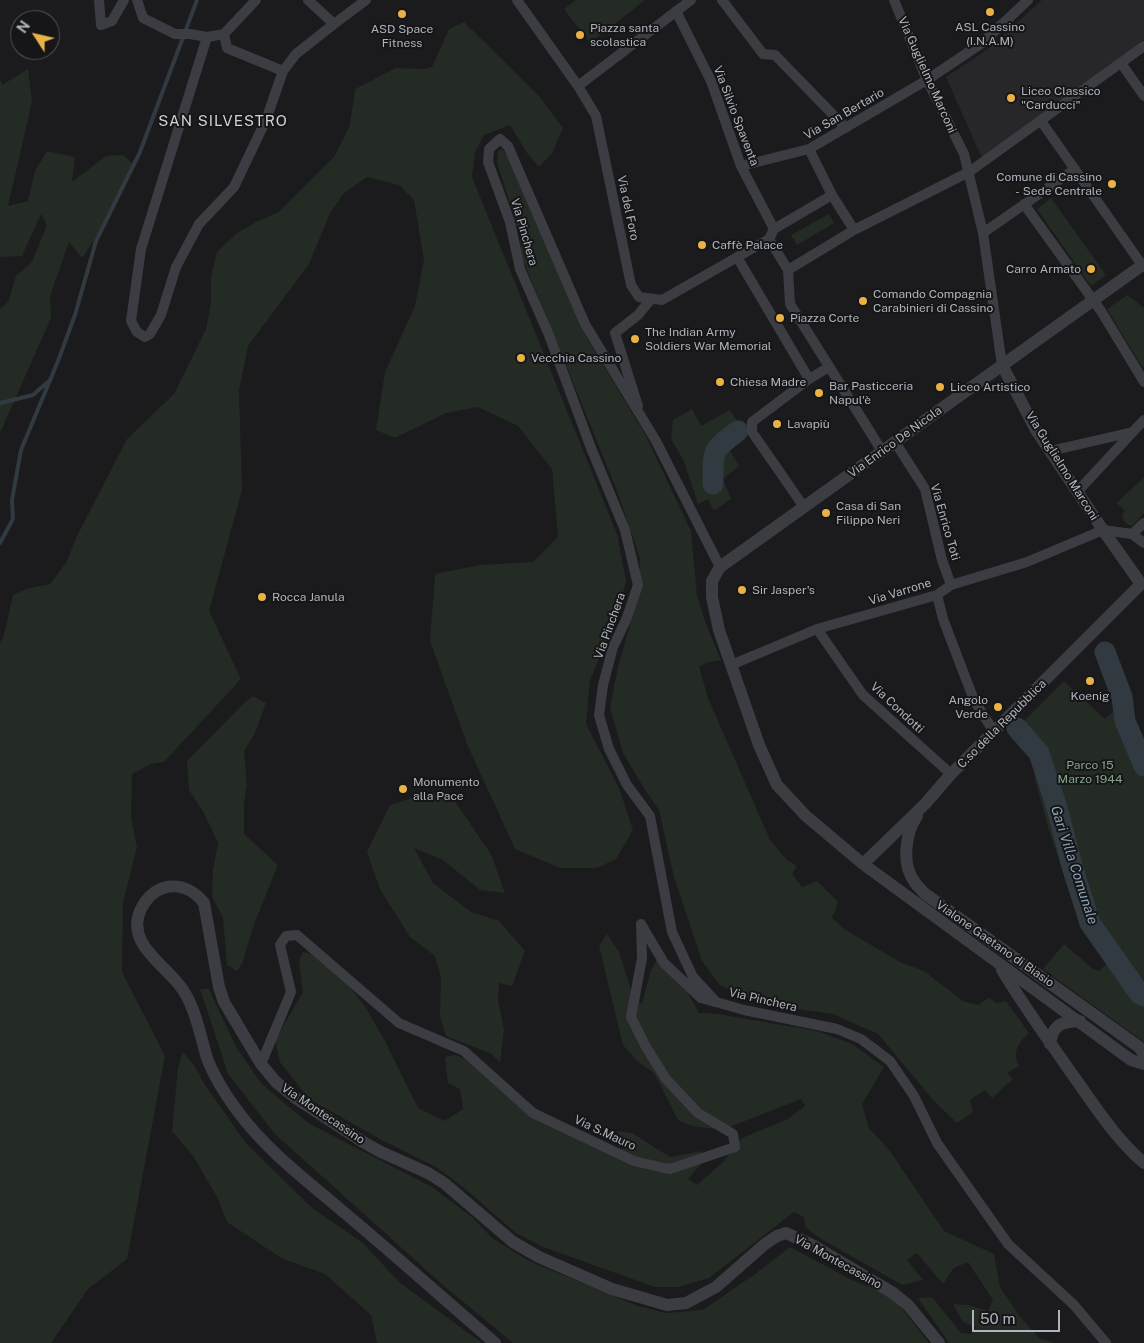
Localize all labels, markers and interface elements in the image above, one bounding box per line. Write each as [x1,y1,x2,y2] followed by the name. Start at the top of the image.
[984,6,996,18] marker: ASL Cassino (I.N.A.M)
[396,8,408,20] marker: ASD Space Fitness
[10,10,60,60] north arrow
[895,15,959,135] street label: Via Guglielmo Marconi
[14,18,33,36] text: N
[955,20,1025,48] place label: ASL Cassino (I.N.A.M)
[590,21,659,49] place label: Piazza santa scolastica
[371,22,433,50] place label: ASD Space Fitness
[574,29,586,41] marker: Piazza santa scolastica
[710,64,762,168] street label: Via Silvio Spaventa
[1021,84,1101,112] place label: Liceo Classico "Carducci"
[801,85,887,143] street label: Via San Bertario
[1005,92,1017,104] marker: Liceo Classico "Carducci"
[157,112,289,130] district label: SAN SILVESTRO
[996,170,1102,198] place label: Comune di Cassino - Sede Centrale
[614,174,642,242] street label: Via del Foro
[1106,178,1118,190] marker: Comune di Cassino - Sede Centrale
[508,197,540,267] street label: Via Pinchera
[712,238,783,252] place label: Caffè Palace
[696,239,708,251] marker: Caffè Palace
[1006,262,1081,276] place label: Carro Armato
[1085,263,1097,275] marker: Carro Armato
[873,287,993,315] place label: Comando Compagnia Carabinieri di Cassino
[857,295,869,307] marker: Comando Compagnia Carabinieri di Cassino
[790,311,859,325] place label: Piazza Corte
[774,312,786,324] marker: Piazza Corte
[645,325,771,353] place label: The Indian Army Soldiers War Memorial
[629,333,641,345] marker: The Indian Army Soldiers War Memorial
[531,351,621,365] place label: Vecchia Cassino
[515,352,527,364] marker: Vecchia Cassino
[730,375,806,389] place label: Chiesa Madre
[714,376,726,388] marker: Chiesa Madre
[829,379,913,407] place label: Bar Pasticceria Napul'è
[950,380,1030,394] place label: Liceo Artistico
[934,381,946,393] marker: Liceo Artistico
[813,387,825,399] marker: Bar Pasticceria Napul'è
[845,403,945,481] street label: Via Enrico De Nicola
[1023,409,1101,523] street label: Via Guglielmo Marconi
[787,417,830,431] place label: Lavapiù
[771,418,783,430] marker: Lavapiù
[927,482,963,562] street label: Via Enrico Toti
[836,499,901,527] place label: Casa di San Filippo Neri
[820,507,832,519] marker: Casa di San Filippo Neri
[867,576,933,608] street label: Via Varrone
[752,583,815,597] place label: Sir Jasper's
[736,584,748,596] marker: Sir Jasper's
[272,590,345,604] place label: Rocca Janula
[256,591,268,603] marker: Rocca Janula
[591,591,629,661] street label: Via Pinchera
[1084,675,1096,687] marker: Koenig
[954,676,1050,772] street label: C.so della Repubblica
[867,680,927,736] street label: Via Condotti
[1071,689,1109,703] place label: Koenig
[948,693,988,721] place label: Angolo Verde
[992,701,1004,713] marker: Angolo Verde
[1058,758,1122,786] park label: Parco 15 Marzo 1944
[413,775,479,803] place label: Monumento alla Pace
[397,783,409,795] marker: Monumento alla Pace
[1047,803,1101,927] water label: Gari Villa Comunale
[933,898,1057,990] street label: Vialone Gaetano di Biasio
[728,985,798,1015] street label: Via Pinchera
[278,1081,368,1147] street label: Via Montecassino
[572,1112,638,1154] street label: Via S.Mauro
[792,1232,884,1292] street label: Via Montecassino
[974,1300,1062,1332] scale bar
[980,1310,1015,1327] text: 50 m

